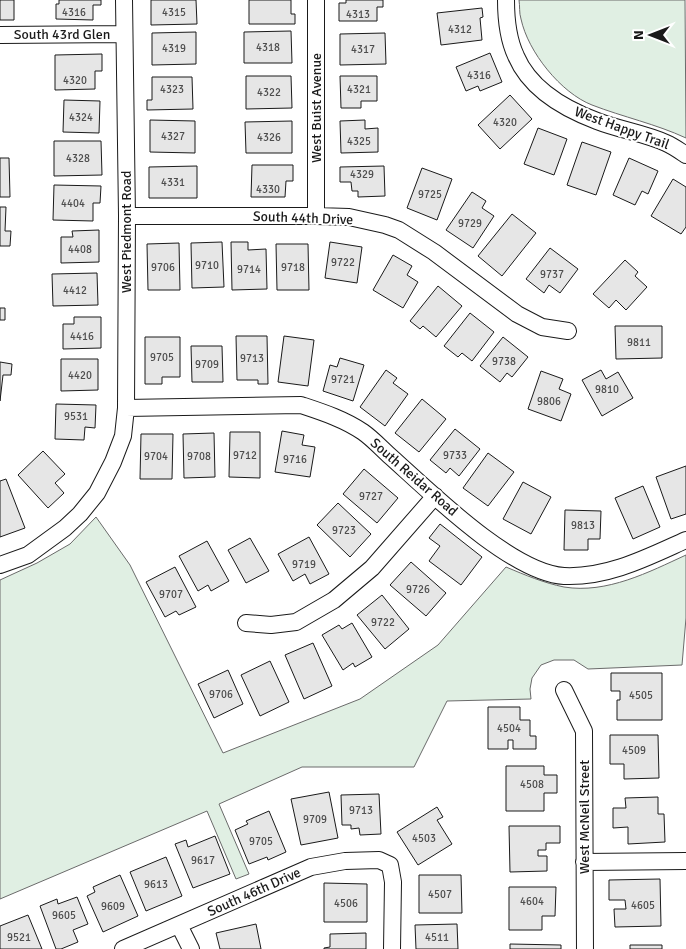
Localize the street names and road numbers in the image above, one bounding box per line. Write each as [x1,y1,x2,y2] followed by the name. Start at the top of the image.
[14,26,110,43] street label: South 43rd Glen
[308,53,325,163] street label: West Buist Avenue
[572,103,672,153] street label: West Happy Trail
[118,171,135,293] street label: West Piedmont Road
[253,208,353,228] street label: South 44th Drive
[367,434,461,520] street label: South Reidar Road
[576,760,593,874] street label: West McNeil Street
[205,864,303,920] street label: South 46th Drive

